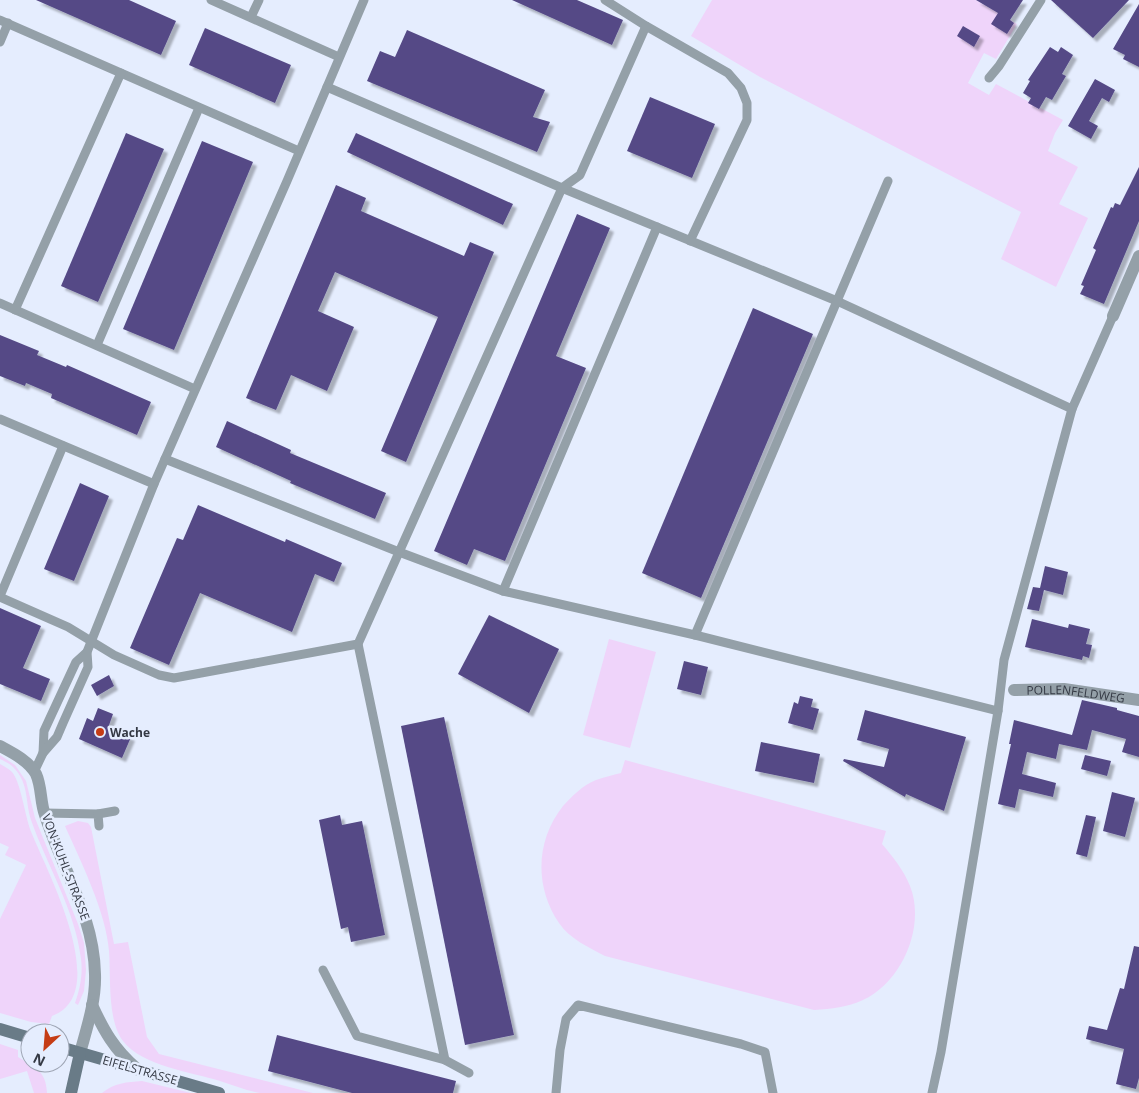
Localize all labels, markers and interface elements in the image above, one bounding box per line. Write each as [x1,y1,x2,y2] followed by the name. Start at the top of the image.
[1026,680,1126,706] street label: POLLENFELDWEG
[110,724,150,741] place label: Wache
[94,726,106,738] marker: Wache
[38,811,94,923] street label: VON-KUHL-STRASSE
[20,1023,70,1073] north arrow
[30,1049,48,1071] text: N
[101,1051,179,1089] street label: EIFELSTRASSE

